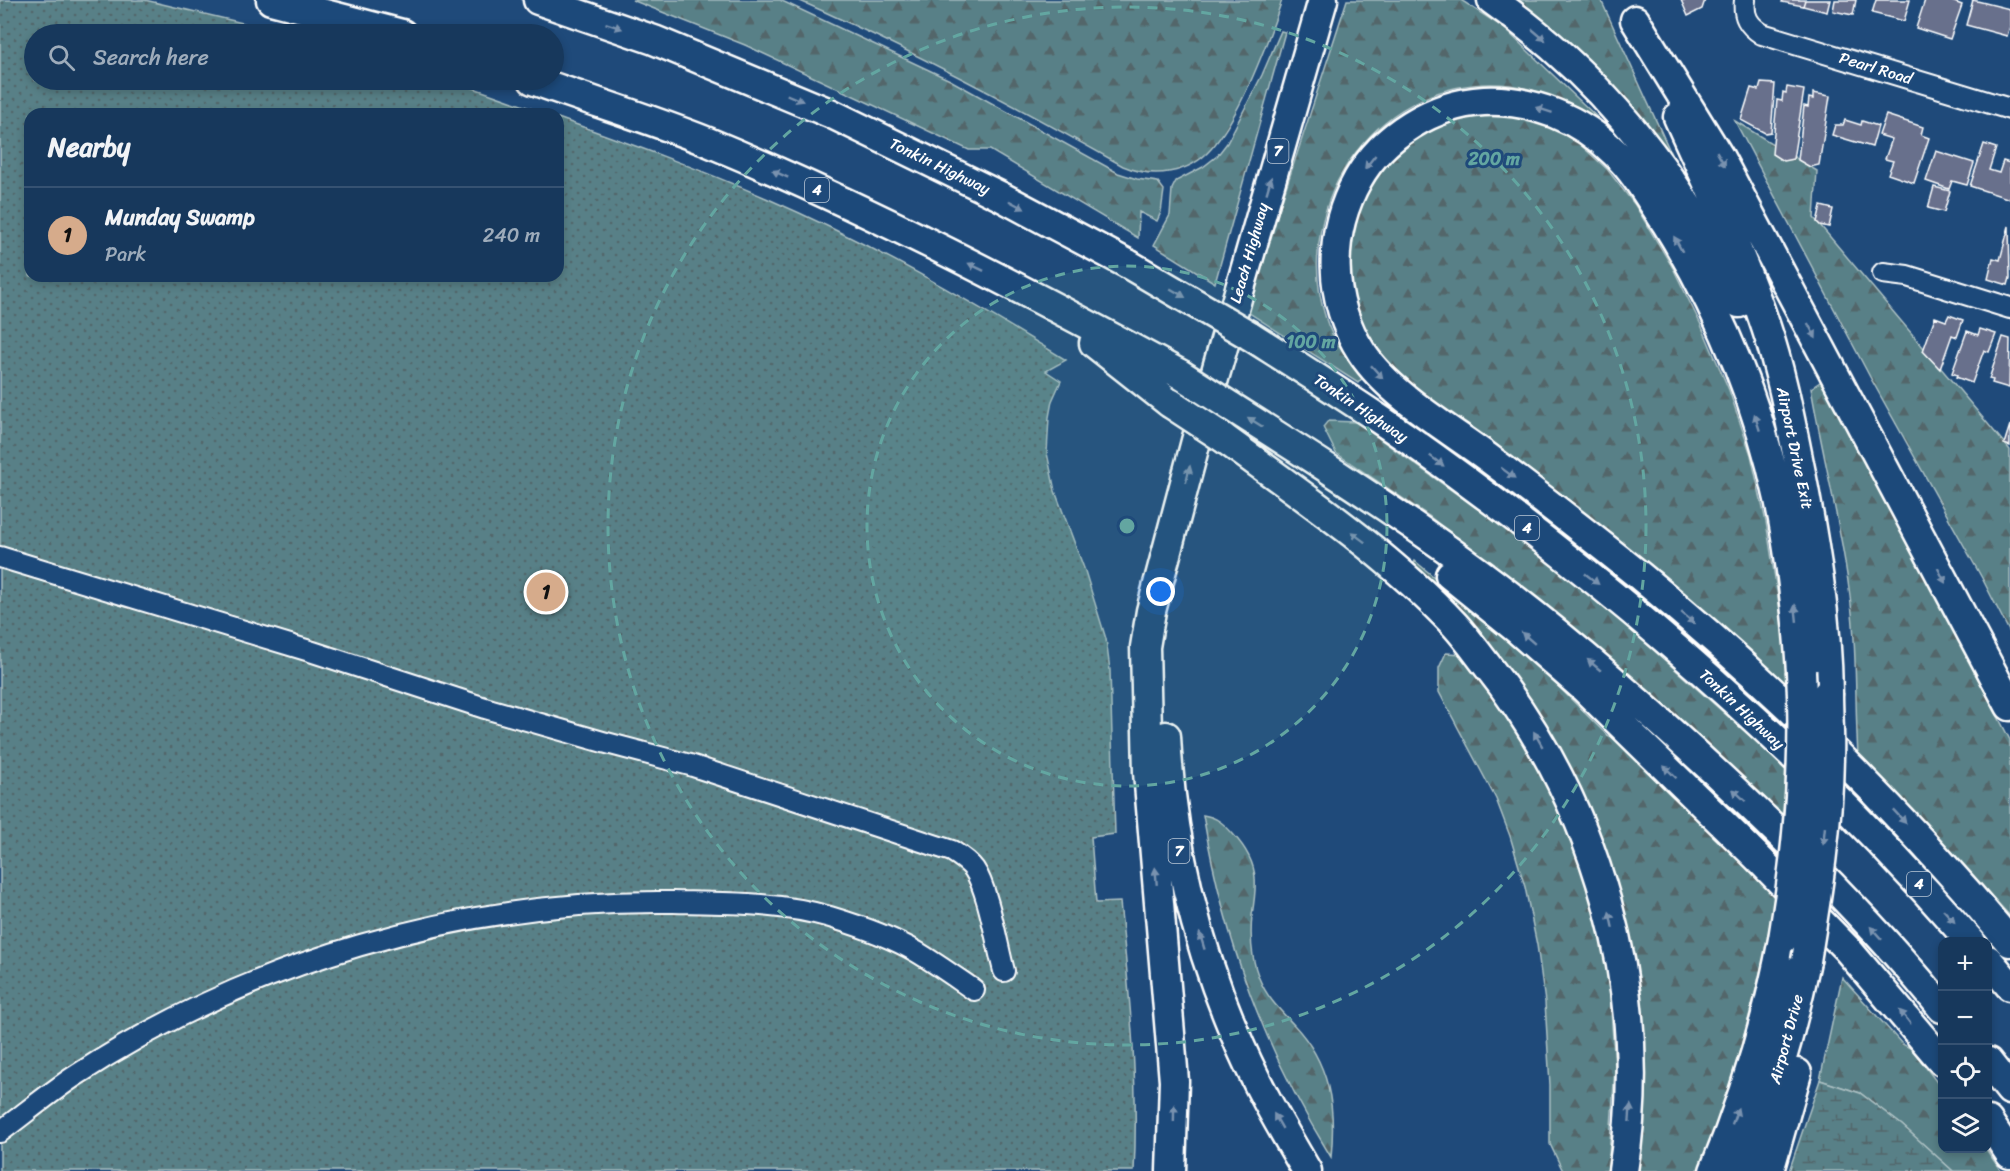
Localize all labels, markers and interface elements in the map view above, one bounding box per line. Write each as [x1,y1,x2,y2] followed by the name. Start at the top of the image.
[605,22,623,31] one-way arrow
[24,24,564,90] search box
[1531,29,1546,41] one-way arrow
[93,38,209,77] text: Search here
[45,41,78,74] icon: search
[1836,43,1918,93] street label: Pearl Road
[786,93,804,103] one-way arrow
[1535,105,1553,115] one-way arrow
[48,124,130,170] text: Nearby
[884,129,996,203] street label: Tonkin Highway
[1268,139,1288,163] road number: 7
[1467,143,1520,175] text: 200 m
[1716,151,1726,168] one-way arrow
[1365,155,1377,170] one-way arrow
[772,170,789,179] one-way arrow
[1264,176,1274,194] one-way arrow
[805,178,829,202] road number: 4
[105,198,255,237] text: Munday Swamp
[1221,198,1277,307] street label: Leach Highway
[1009,200,1026,210] one-way arrow
[63,218,72,253] text: 1
[483,218,540,253] text: 240 m
[1673,236,1683,253] one-way arrow
[105,237,146,272] text: Park
[967,262,984,272] one-way arrow
[1170,288,1187,298] one-way arrow
[1808,323,1817,340] one-way arrow
[1287,326,1336,358] text: 100 m
[1370,364,1383,379] one-way arrow
[1307,365,1415,451] street label: Tonkin Highway
[1768,383,1822,512] street label: Airport Drive Exit
[1752,413,1762,431] one-way arrow
[1247,416,1264,427] one-way arrow
[1429,455,1445,467] one-way arrow
[1183,464,1193,483] one-way arrow
[1500,467,1516,479] one-way arrow
[1117,516,1137,536] centre of rings
[1515,516,1539,540] road number: 4
[1351,531,1366,543] one-way arrow
[1936,567,1946,585] one-way arrow
[526,570,566,614] pin: 1
[1584,572,1600,585] one-way arrow
[1146,577,1175,606] your location
[1791,603,1801,622] one-way arrow
[1680,611,1695,624] one-way arrow
[1520,631,1535,645] one-way arrow
[1587,659,1602,672] one-way arrow
[1692,661,1792,757] street label: Tonkin Highway
[1533,731,1543,748] one-way arrow
[1663,765,1677,779] one-way arrow
[1732,789,1747,802] one-way arrow
[1893,810,1907,825] one-way arrow
[1819,826,1829,845] one-way arrow
[1168,839,1190,863] road number: 7
[1152,867,1161,886] one-way arrow
[1907,872,1931,896] road number: 4
[1941,909,1955,923] one-way arrow
[1605,910,1615,929] one-way arrow
[1870,926,1883,941] one-way arrow
[1197,932,1206,950] one-way arrow
[1938,937,1992,1153] map controls
[1938,937,1992,991] button: +
[1760,991,1812,1088] street label: Airport Drive
[1938,991,1992,1045] button: −
[1898,1009,1911,1025] one-way arrow
[1938,1045,1992,1099] button: locate
[1938,1099,1992,1153] button: layers
[1169,1103,1178,1122] one-way arrow
[1625,1103,1635,1122] one-way arrow
[1730,1107,1740,1125] one-way arrow
[1272,1113,1283,1129] one-way arrow

